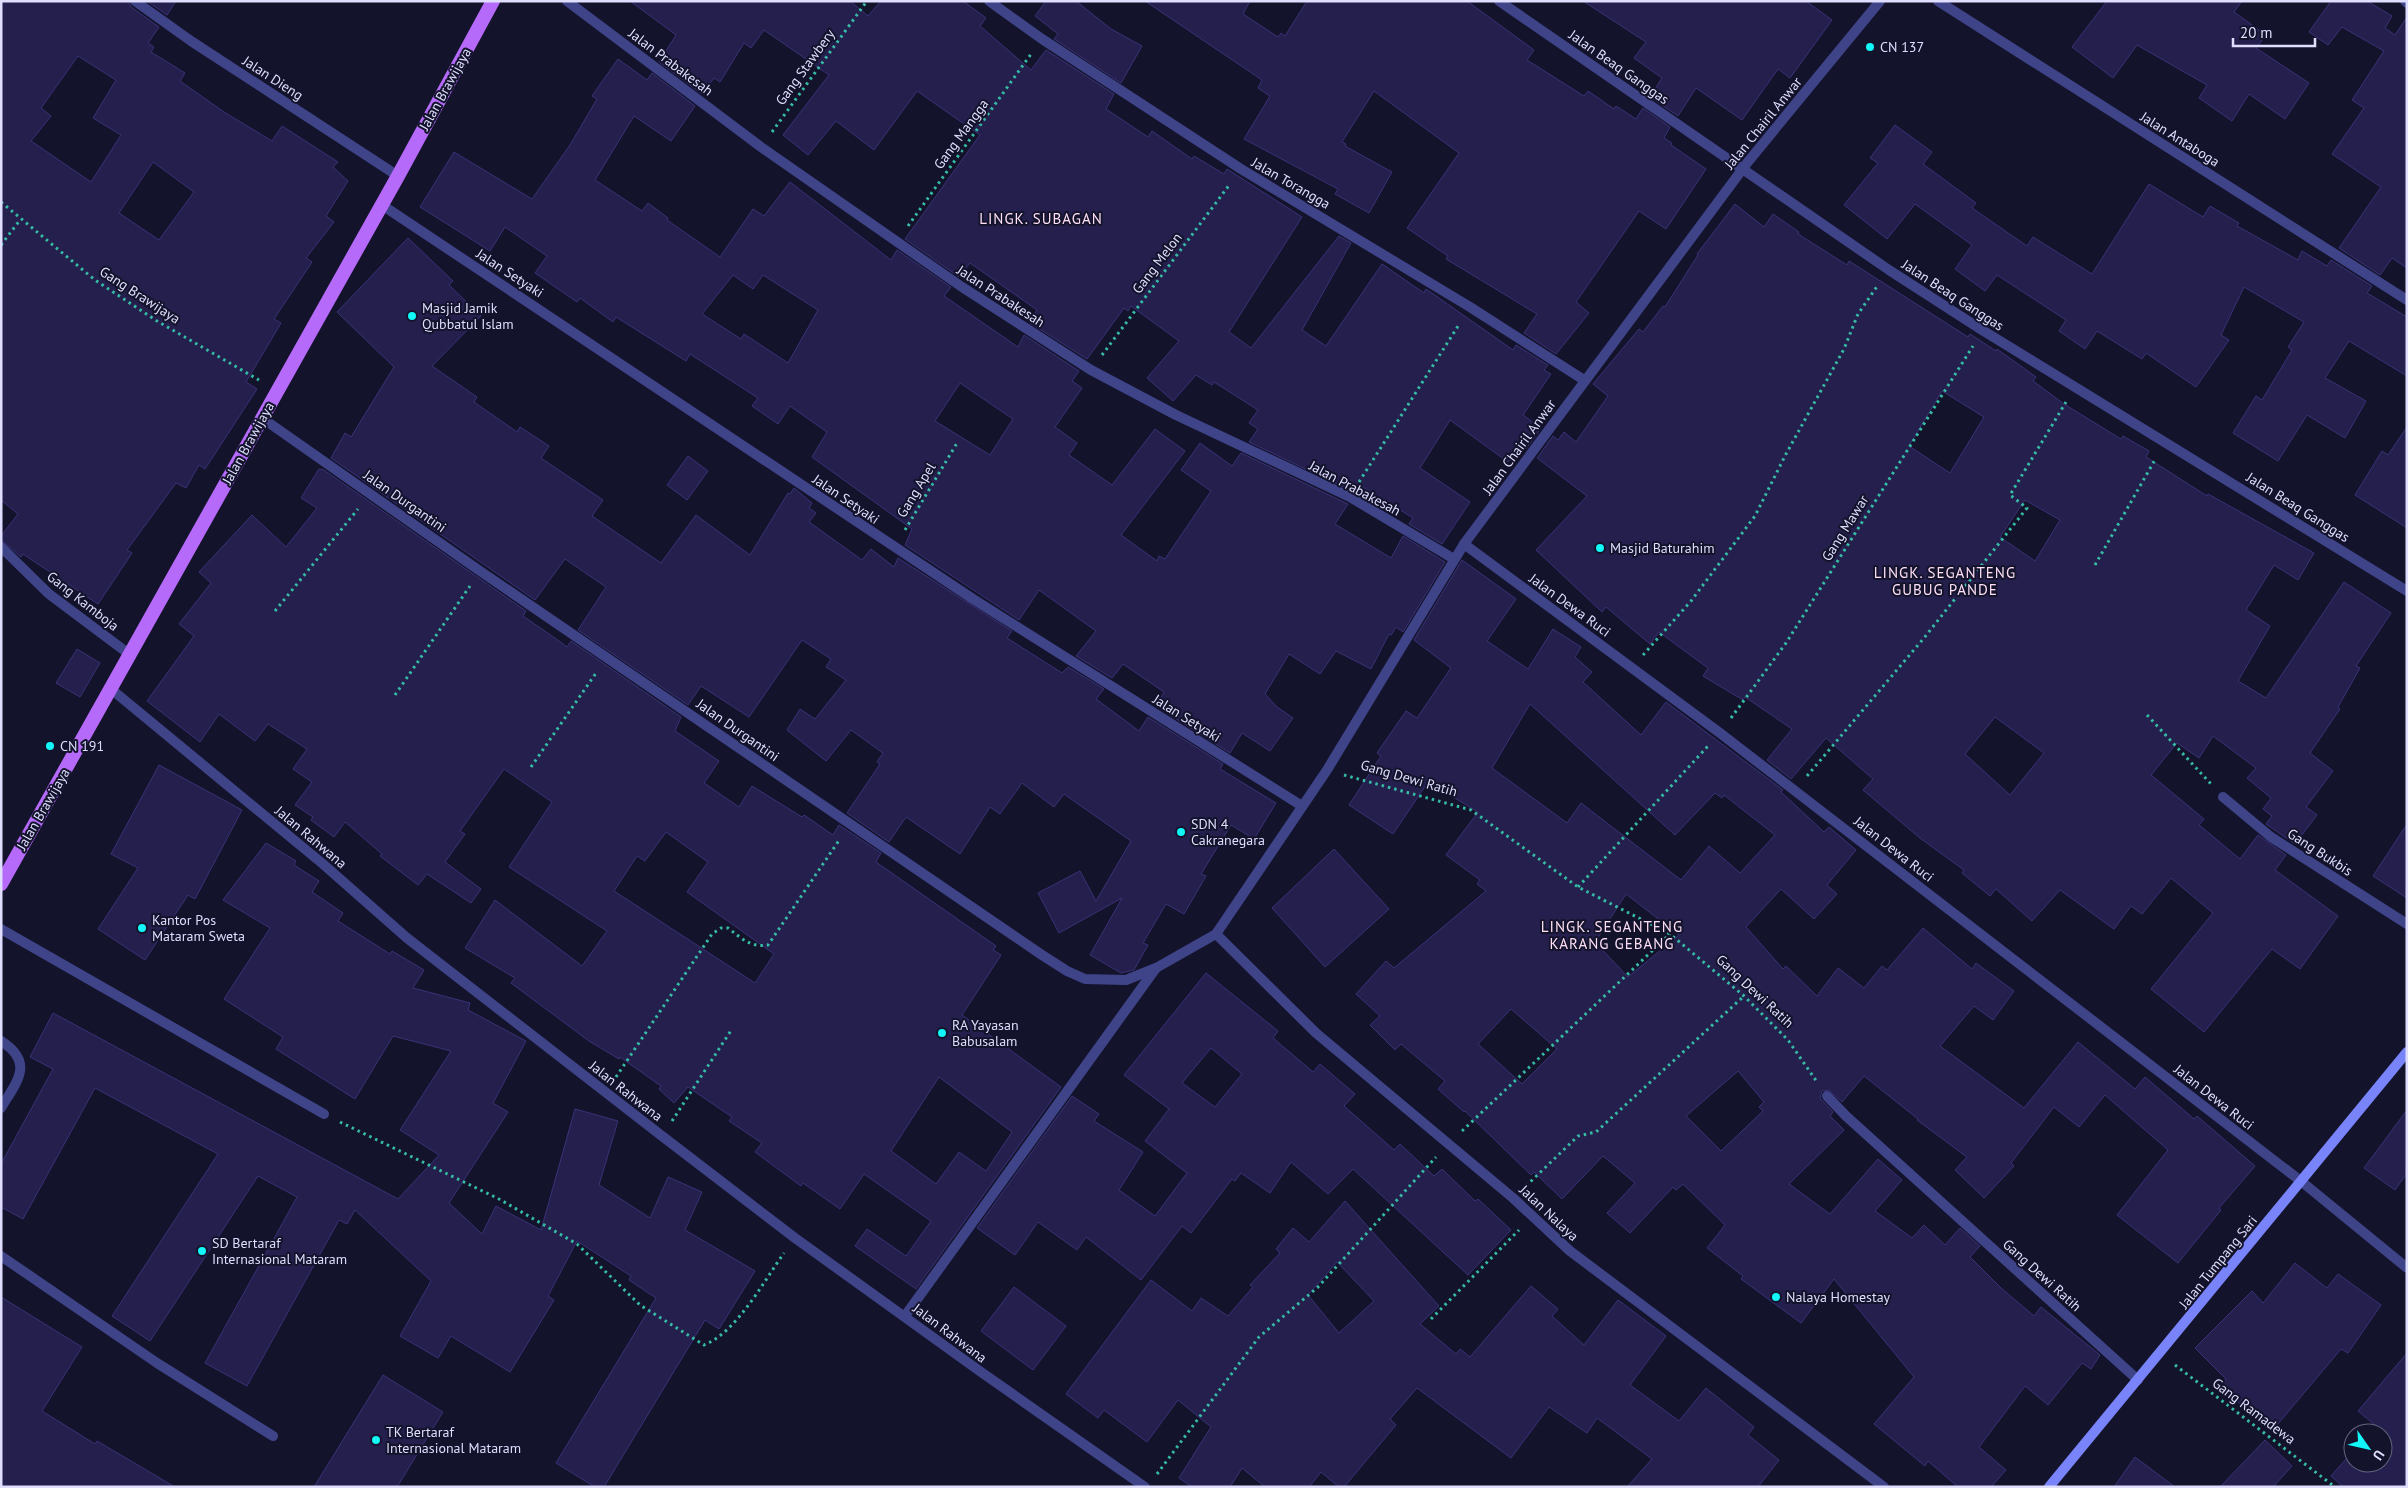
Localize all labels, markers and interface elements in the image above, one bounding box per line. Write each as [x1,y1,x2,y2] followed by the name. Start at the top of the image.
[2233,15,2316,47] scale bar
[2240,23,2273,42] text: 20 m
[624,24,717,100] street label: Jalan Prabakesah
[771,25,839,109] street label: Gang Stawbery
[1565,25,1673,108] street label: Jalan Beaq Ganggas
[1880,38,1924,56] place label: CN 137
[1864,41,1876,53] marker: CN 137
[414,45,475,134] street label: Jalan Brawijaya
[238,51,307,104] street label: Jalan Dieng
[1720,73,1806,174] street label: Jalan Chairil Anwar
[930,95,992,172] street label: Gang Mangga
[2136,107,2223,171] street label: Jalan Antaboga
[1248,153,1334,213] street label: Jalan Torangga
[979,209,1103,228] district label: LINGK. SUBAGAN
[1128,229,1186,297] street label: Gang Melon
[472,244,547,301] street label: Jalan Setyaki
[1898,255,2007,335] street label: Jalan Beaq Ganggas
[953,260,1048,331] street label: Jalan Prabakesah
[96,262,184,328] street label: Gang Brawijaya
[422,299,514,333] place label: Masjid Jamik Qubbatul Islam
[406,310,418,322] marker: Masjid Jamik Qubbatul Islam
[1478,396,1560,499] street label: Jalan Chairil Anwar
[217,399,278,488] street label: Jalan Brawijaya
[1305,456,1404,520] street label: Jalan Prabakesah
[893,459,939,521] street label: Gang Apel
[359,465,450,536] street label: Jalan Durgantini
[2242,468,2353,546] street label: Jalan Beaq Ganggas
[808,470,883,528] street label: Jalan Setyaki
[1818,491,1872,564] street label: Gang Mawar
[1610,539,1715,557] place label: Masjid Baturahim
[1594,542,1606,554] marker: Masjid Baturahim
[1874,563,2016,599] district label: LINGK. SEGANTENG GUBUG PANDE
[43,567,123,635] street label: Gang Kamboja
[1525,569,1614,641] street label: Jalan Dewa Ruci
[1149,690,1224,746] street label: Jalan Setyaki
[692,694,783,765] street label: Jalan Durgantini
[60,737,104,755] place label: CN 191
[44,740,56,752] marker: CN 191
[1359,756,1459,800] street label: Gang Dewi Ratih
[12,765,74,854] street label: Jalan Brawijaya
[271,801,351,872] street label: Jalan Rahwana
[1850,812,1938,886] street label: Jalan Dewa Ruci
[1191,815,1265,849] place label: SDN 4 Cakranegara
[2284,824,2356,880] street label: Gang Bukbis
[1175,826,1187,838] marker: SDN 4 Cakranegara
[152,911,245,945] place label: Kantor Pos Mataram Sweta
[1541,917,1683,953] district label: LINGK. SEGANTENG KARANG GEBANG
[136,922,148,934] marker: Kantor Pos Mataram Sweta
[1712,950,1798,1032] street label: Gang Dewi Ratih
[952,1016,1019,1050] place label: RA Yayasan Babusalam
[936,1027,948,1039] marker: RA Yayasan Babusalam
[585,1056,666,1125] street label: Jalan Rahwana
[2170,1060,2258,1134] street label: Jalan Dewa Ruci
[1515,1180,1582,1245] street label: Jalan Nalaya
[2174,1212,2261,1313] street label: Jalan Tumpang Sari
[212,1234,347,1268] place label: SD Bertaraf Internasional Mataram
[1999,1235,2085,1315] street label: Gang Dewi Ratih
[196,1245,208,1257] marker: SD Bertaraf Internasional Mataram
[1786,1288,1891,1306] place label: Nalaya Homestay
[1770,1291,1782,1303] marker: Nalaya Homestay
[909,1299,991,1367] street label: Jalan Rahwana
[2209,1374,2299,1448] street label: Gang Ramadewa
[386,1423,521,1457] place label: TK Bertaraf Internasional Mataram
[2343,1423,2393,1473] north arrow
[370,1434,382,1446] marker: TK Bertaraf Internasional Mataram
[2369,1447,2389,1464] text: U

